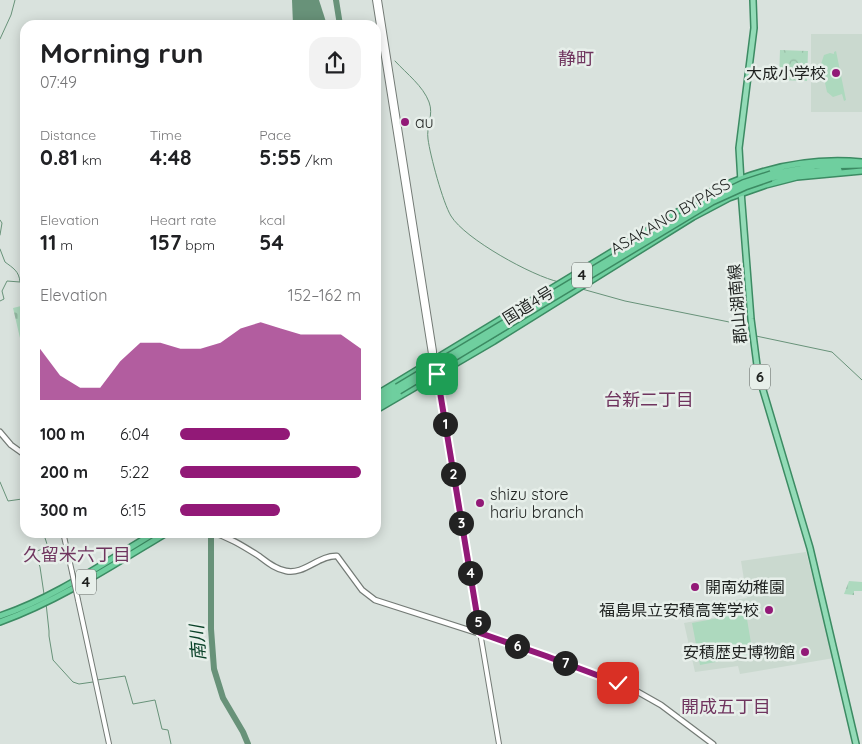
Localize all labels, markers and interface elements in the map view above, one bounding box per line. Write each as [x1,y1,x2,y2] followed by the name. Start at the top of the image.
[40,35,204,70] text: Morning run
[309,37,361,89] button: share
[558,47,594,70] district label: 静町
[746,63,826,83] place label: 大成小学校
[830,67,842,79] marker: 大成小学校
[40,72,77,92] text: 07:49
[415,112,434,132] place label: au
[399,116,411,128] marker: au
[40,126,96,144] text: Distance
[150,126,182,144] text: Time
[259,126,291,144] text: Pace
[40,144,78,170] text: 0.81
[150,144,192,170] text: 4:48
[259,144,301,170] text: 5:55
[78,151,102,169] text: km
[301,151,333,169] text: /km
[606,173,734,259] street label: ASAKANO BYPASS
[40,211,99,229] text: Elevation
[150,211,216,229] text: Heart rate
[259,211,285,229] text: kcal
[40,229,56,255] text: 11
[150,229,181,255] text: 157
[259,229,284,255] text: 54
[56,236,73,254] text: m
[181,236,215,254] text: bpm
[572,262,592,288] road number: 4
[724,263,750,345] street label: 郡山湖南線
[499,282,557,328] street label: 国道4号
[40,285,107,305] text: Elevation
[288,285,361,305] text: 152–162 m
[416,353,458,395] pin
[423,360,451,388] icon: arrive
[750,364,770,390] road number: 6
[604,388,694,411] district label: 台新二丁目
[432,412,458,436] pin: 1
[443,415,448,433] text: 1
[40,424,85,444] text: 100 m
[120,424,150,444] text: 6:04
[40,462,88,482] text: 200 m
[120,462,149,482] text: 5:22
[440,462,466,486] pin: 2
[450,465,457,483] text: 2
[490,484,584,522] place label: shizu store hariu branch
[474,497,486,509] marker: shizu store hariu branch
[40,500,87,520] text: 300 m
[120,500,146,520] text: 6:15
[448,510,474,536] pin: 3
[458,514,465,532] text: 3
[23,543,131,566] district label: 久留米六丁目
[458,560,482,586] pin: 4
[466,564,475,582] text: 4
[76,570,96,594] road number: 4
[705,577,785,597] place label: 開南幼稚園
[689,581,701,593] marker: 開南幼稚園
[599,600,759,620] place label: 福島県立安積高等学校
[763,604,775,616] marker: 福島県立安積高等学校
[466,610,490,634] pin: 5
[474,613,483,631] text: 5
[185,622,210,662] water label: 南川
[504,634,530,658] pin: 6
[514,637,521,655] text: 6
[683,642,795,662] place label: 安積歴史博物館
[799,646,811,658] marker: 安積歴史博物館
[552,650,578,676] pin: 7
[562,654,569,672] text: 7
[597,662,639,704] pin
[604,669,632,697] icon: check
[681,695,771,718] district label: 開成五丁目

